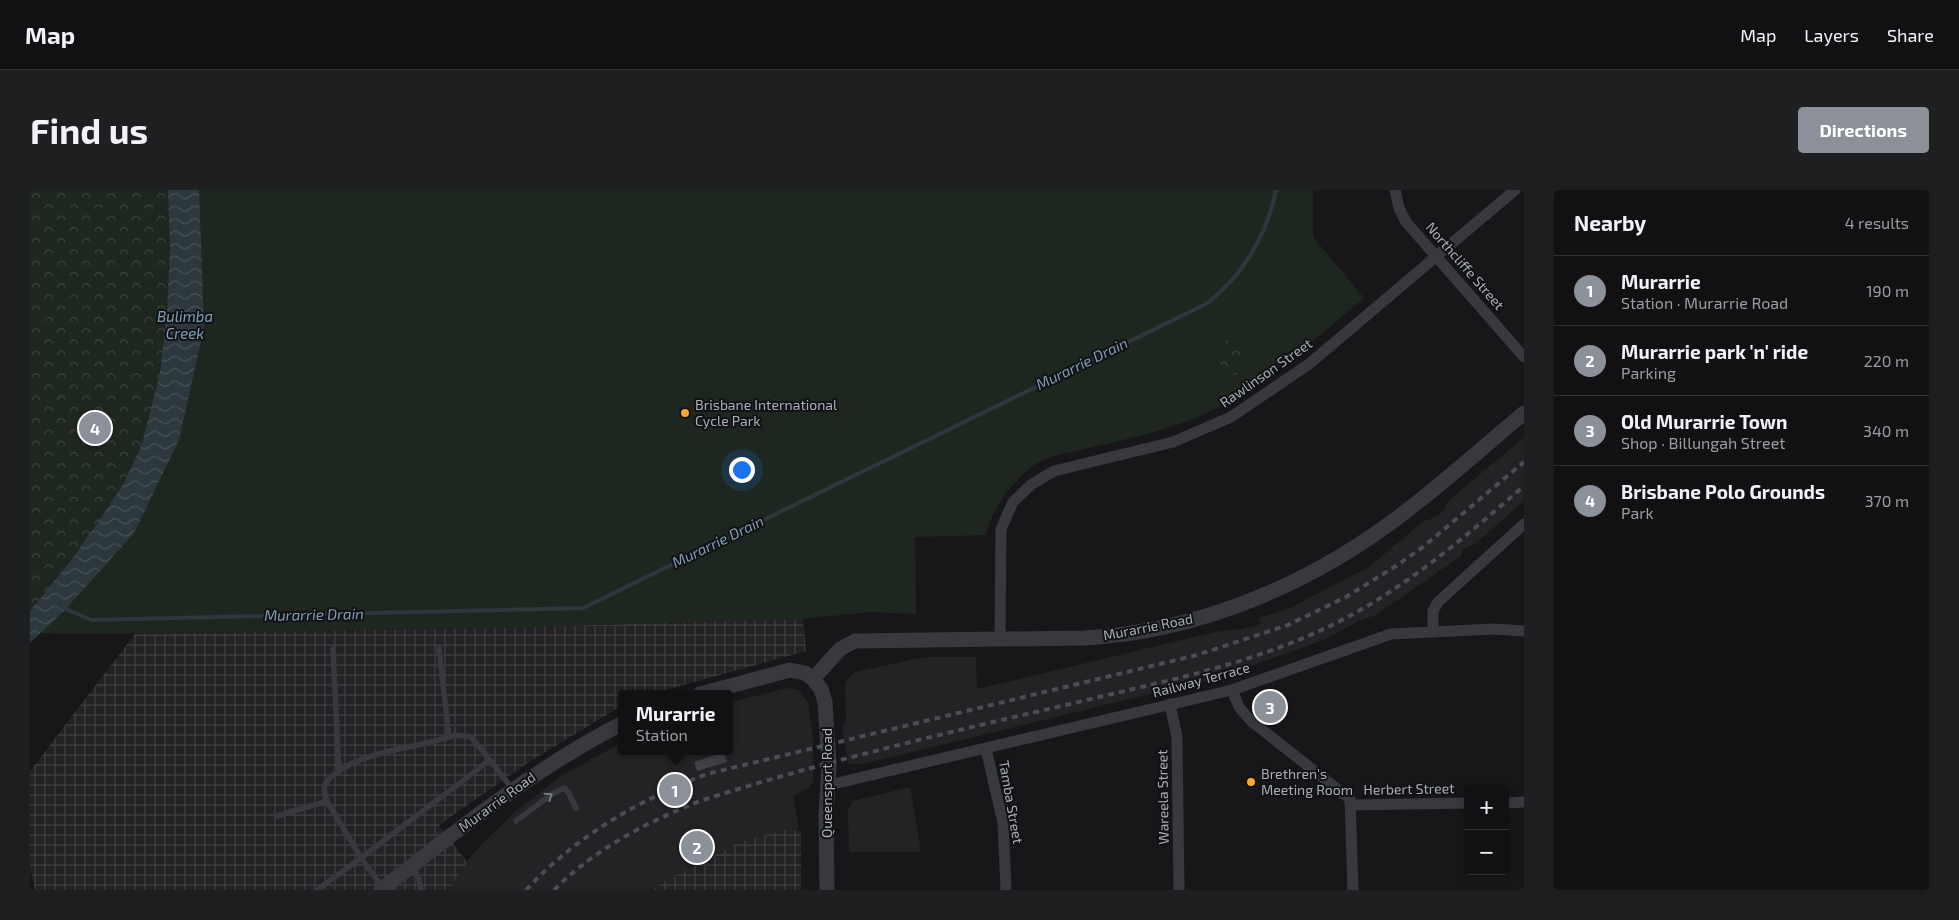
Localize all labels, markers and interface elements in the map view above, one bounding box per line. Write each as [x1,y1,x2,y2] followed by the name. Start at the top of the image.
[25,20,75,49] text: Map
[1740,24,1776,46] text: Map
[1804,24,1859,46] text: Layers
[1887,24,1934,46] text: Share
[1798,107,1929,153] button: Directions
[30,109,148,151] text: Find us
[1574,210,1646,235] text: Nearby
[1845,213,1909,232] text: 4 results
[1423,218,1508,313] street label: Northcliffe Street
[1621,270,1701,293] text: Murarrie
[1587,281,1593,300] text: 1
[1866,281,1909,300] text: 190 m
[1621,293,1788,312] text: Station · Murarrie Road
[157,307,213,342] water label: Bulimba Creek
[1033,333,1130,393] water label: Murarrie Drain
[1216,334,1315,411] street label: Rawlinson Street
[1621,340,1808,363] text: Murarrie park 'n' ride
[1585,351,1595,370] text: 2
[1864,351,1909,370] text: 220 m
[1621,363,1676,382] text: Parking
[695,396,838,429] place label: Brisbane International Cycle Park
[679,407,691,419] marker: Brisbane International Cycle Park
[79,409,111,447] pin: 4
[1621,410,1787,433] text: Old Murarrie Town
[1585,421,1595,440] text: 3
[1863,421,1909,440] text: 340 m
[1621,433,1785,452] text: Shop · Billungah Street
[729,457,755,483] your location
[1621,480,1825,503] text: Brisbane Polo Grounds
[1585,491,1595,510] text: 4
[1865,491,1909,510] text: 370 m
[1621,503,1654,522] text: Park
[669,511,766,571] water label: Murarrie Drain
[264,604,364,624] water label: Murarrie Drain
[1102,609,1194,644] street label: Murarrie Road
[1150,658,1251,701] street label: Railway Terrace
[1254,688,1286,726] pin: 3
[618,690,733,755] popup
[636,702,715,725] text: Murarrie
[636,725,688,744] text: Station
[818,728,835,838] street label: Queensport Road
[1153,749,1172,845] street label: Wareela Street
[996,759,1027,845] street label: Tamba Street
[1261,765,1353,798] place label: Brethren's Meeting Room
[455,768,539,835] street label: Murarrie Road
[659,771,691,809] pin: 1
[1245,776,1257,788] marker: Brethren's Meeting Room
[1363,779,1455,798] street label: Herbert Street
[1464,785,1509,875] map controls
[1464,785,1509,830] button: +
[544,793,553,802] one-way arrow
[681,828,713,866] pin: 2
[1464,830,1509,875] button: −

